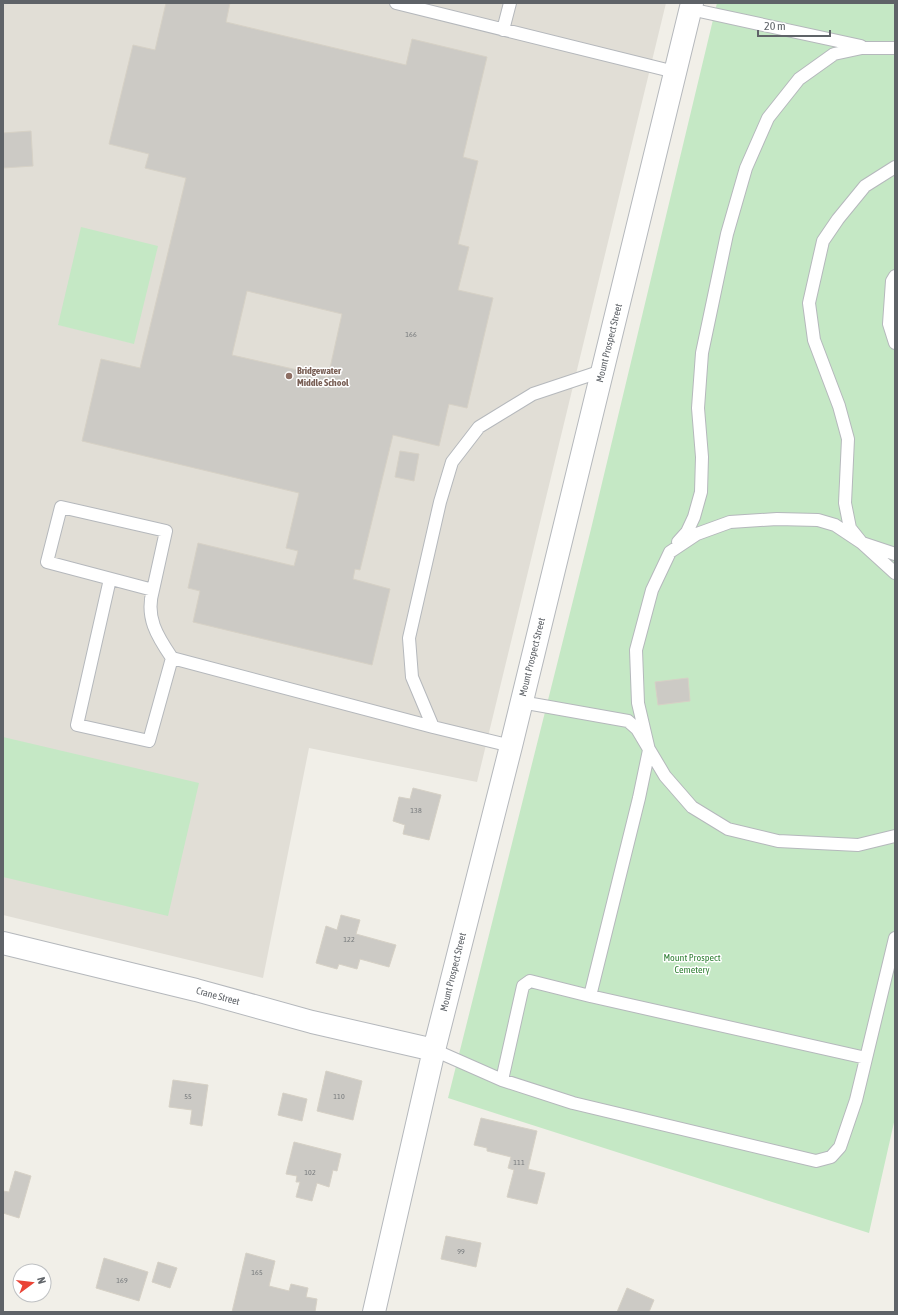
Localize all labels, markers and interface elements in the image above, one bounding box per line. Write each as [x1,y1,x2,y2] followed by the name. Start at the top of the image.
[758,12,830,38] scale bar
[764,19,786,33] text: 20 m
[594,302,624,383] street label: Mount Prospect Street
[405,330,417,339] house number: 166
[297,365,349,388] place label: Bridgewater Middle School
[284,371,294,381] marker: Bridgewater Middle School
[517,616,547,697] street label: Mount Prospect Street
[410,806,422,815] house number: 138
[438,931,468,1012] street label: Mount Prospect Street
[343,935,355,944] house number: 122
[663,952,721,975] park label: Mount Prospect Cemetery
[195,985,241,1007] street label: Crane Street
[184,1092,192,1101] house number: 55
[333,1092,345,1101] house number: 110
[513,1158,525,1167] house number: 111
[304,1168,316,1177] house number: 102
[457,1247,465,1256] house number: 99
[12,1263,52,1303] north arrow
[251,1268,263,1277] house number: 165
[35,1276,48,1285] text: N
[116,1276,128,1285] house number: 169

